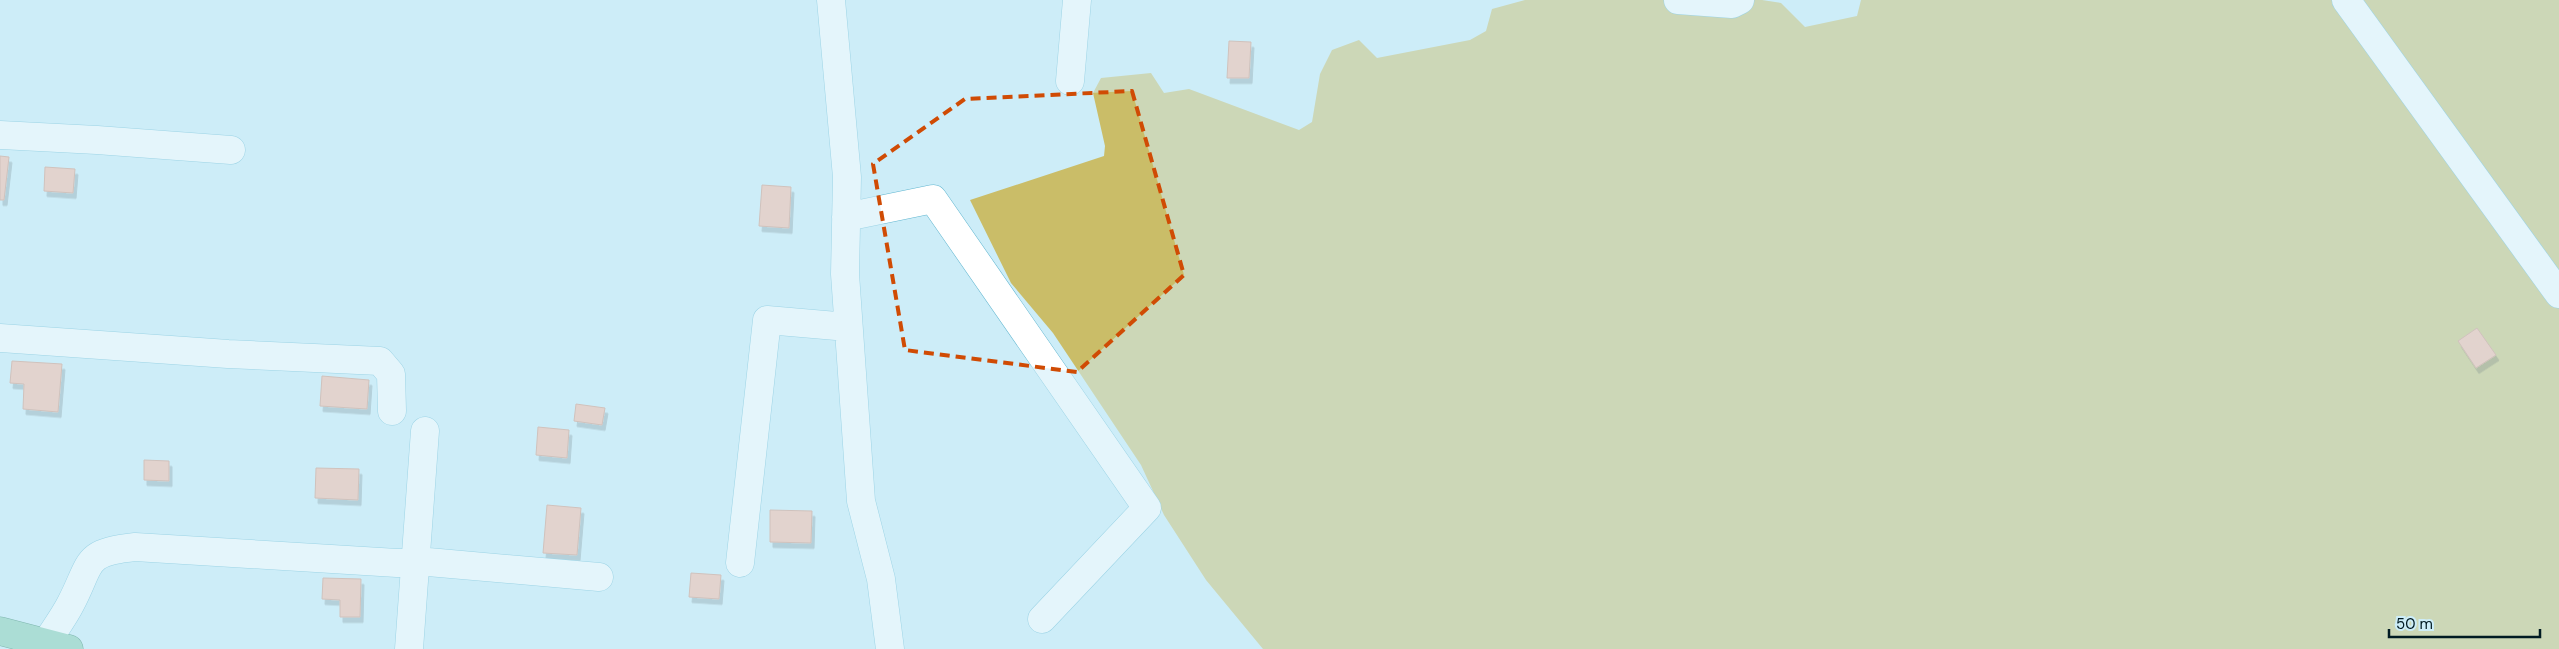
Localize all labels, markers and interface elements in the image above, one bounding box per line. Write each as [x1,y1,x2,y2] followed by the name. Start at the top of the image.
[2389,606,2540,638] scale bar
[2396,614,2433,634] text: 50 m

